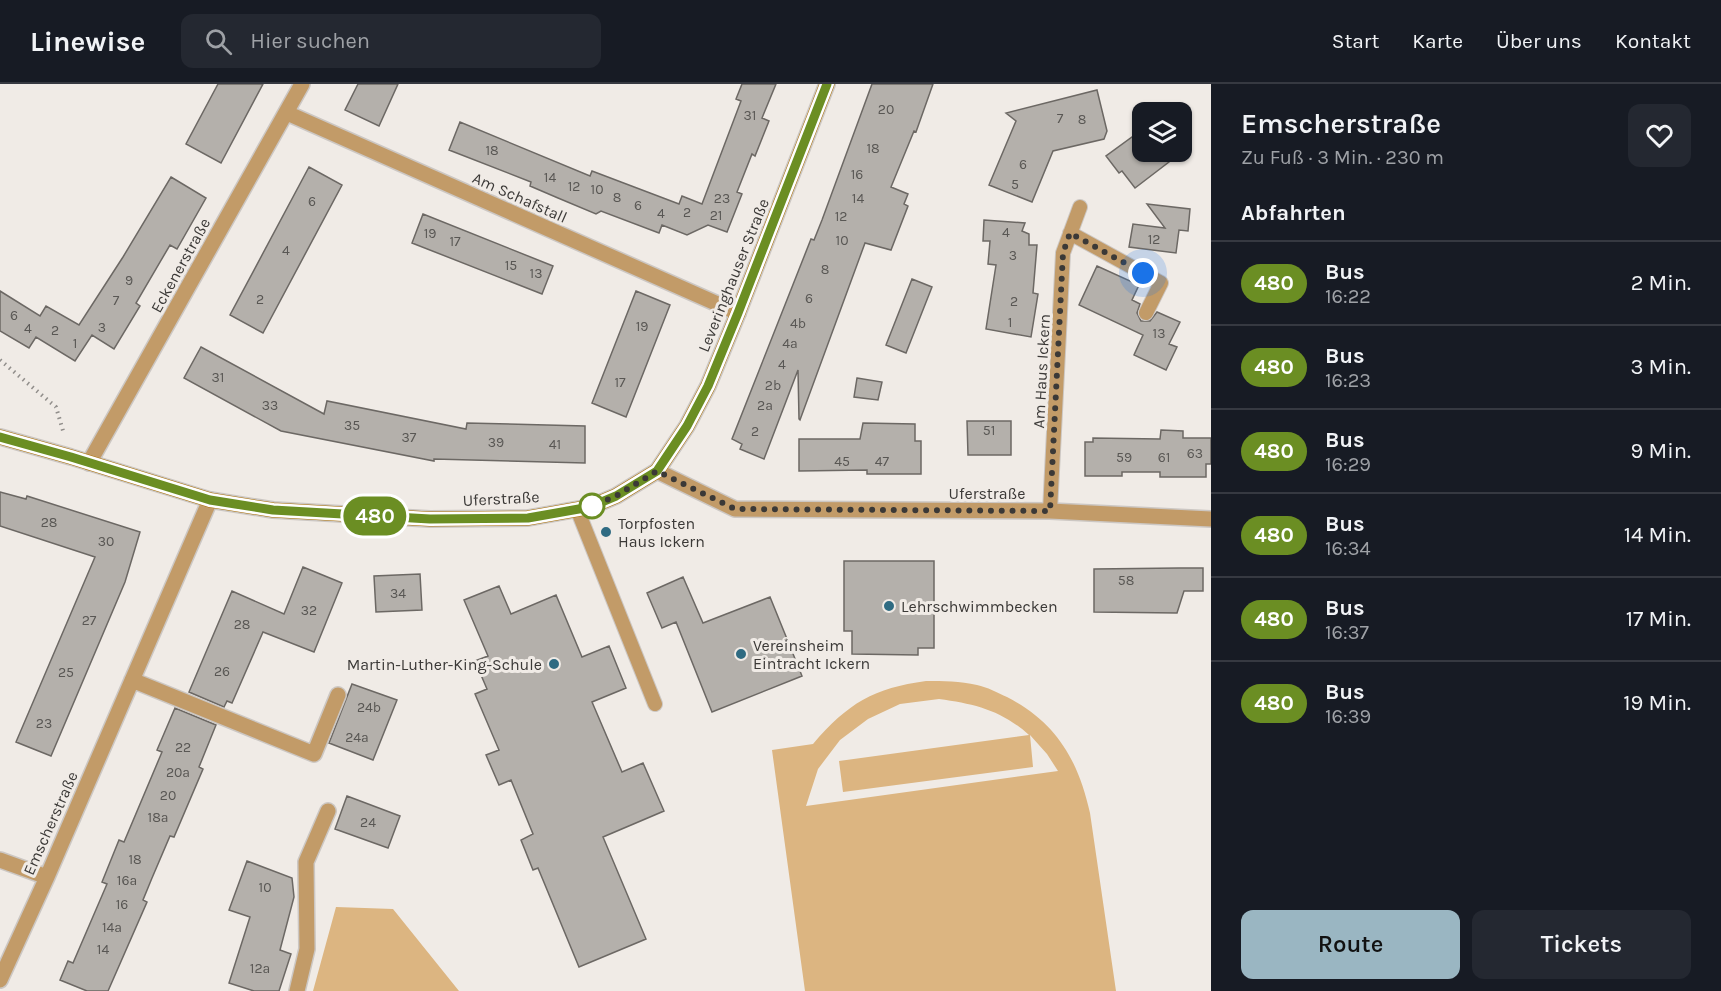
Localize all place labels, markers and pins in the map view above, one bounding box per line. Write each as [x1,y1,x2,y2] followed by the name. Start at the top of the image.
[579,493,605,519] unlabelled marker
[618,514,705,551] place label: Torpfosten Haus Ickern
[599,525,613,539] marker: Torpfosten Haus Ickern
[901,597,1058,616] place label: Lehrschwimmbecken
[882,599,896,613] marker: Lehrschwimmbecken
[753,636,870,673] place label: Vereinsheim Eintracht Ickern
[734,647,748,661] marker: Vereinsheim Eintracht Ickern
[347,655,542,674] place label: Martin-Luther-King-Schule
[547,657,561,671] marker: Martin-Luther-King-Schule

